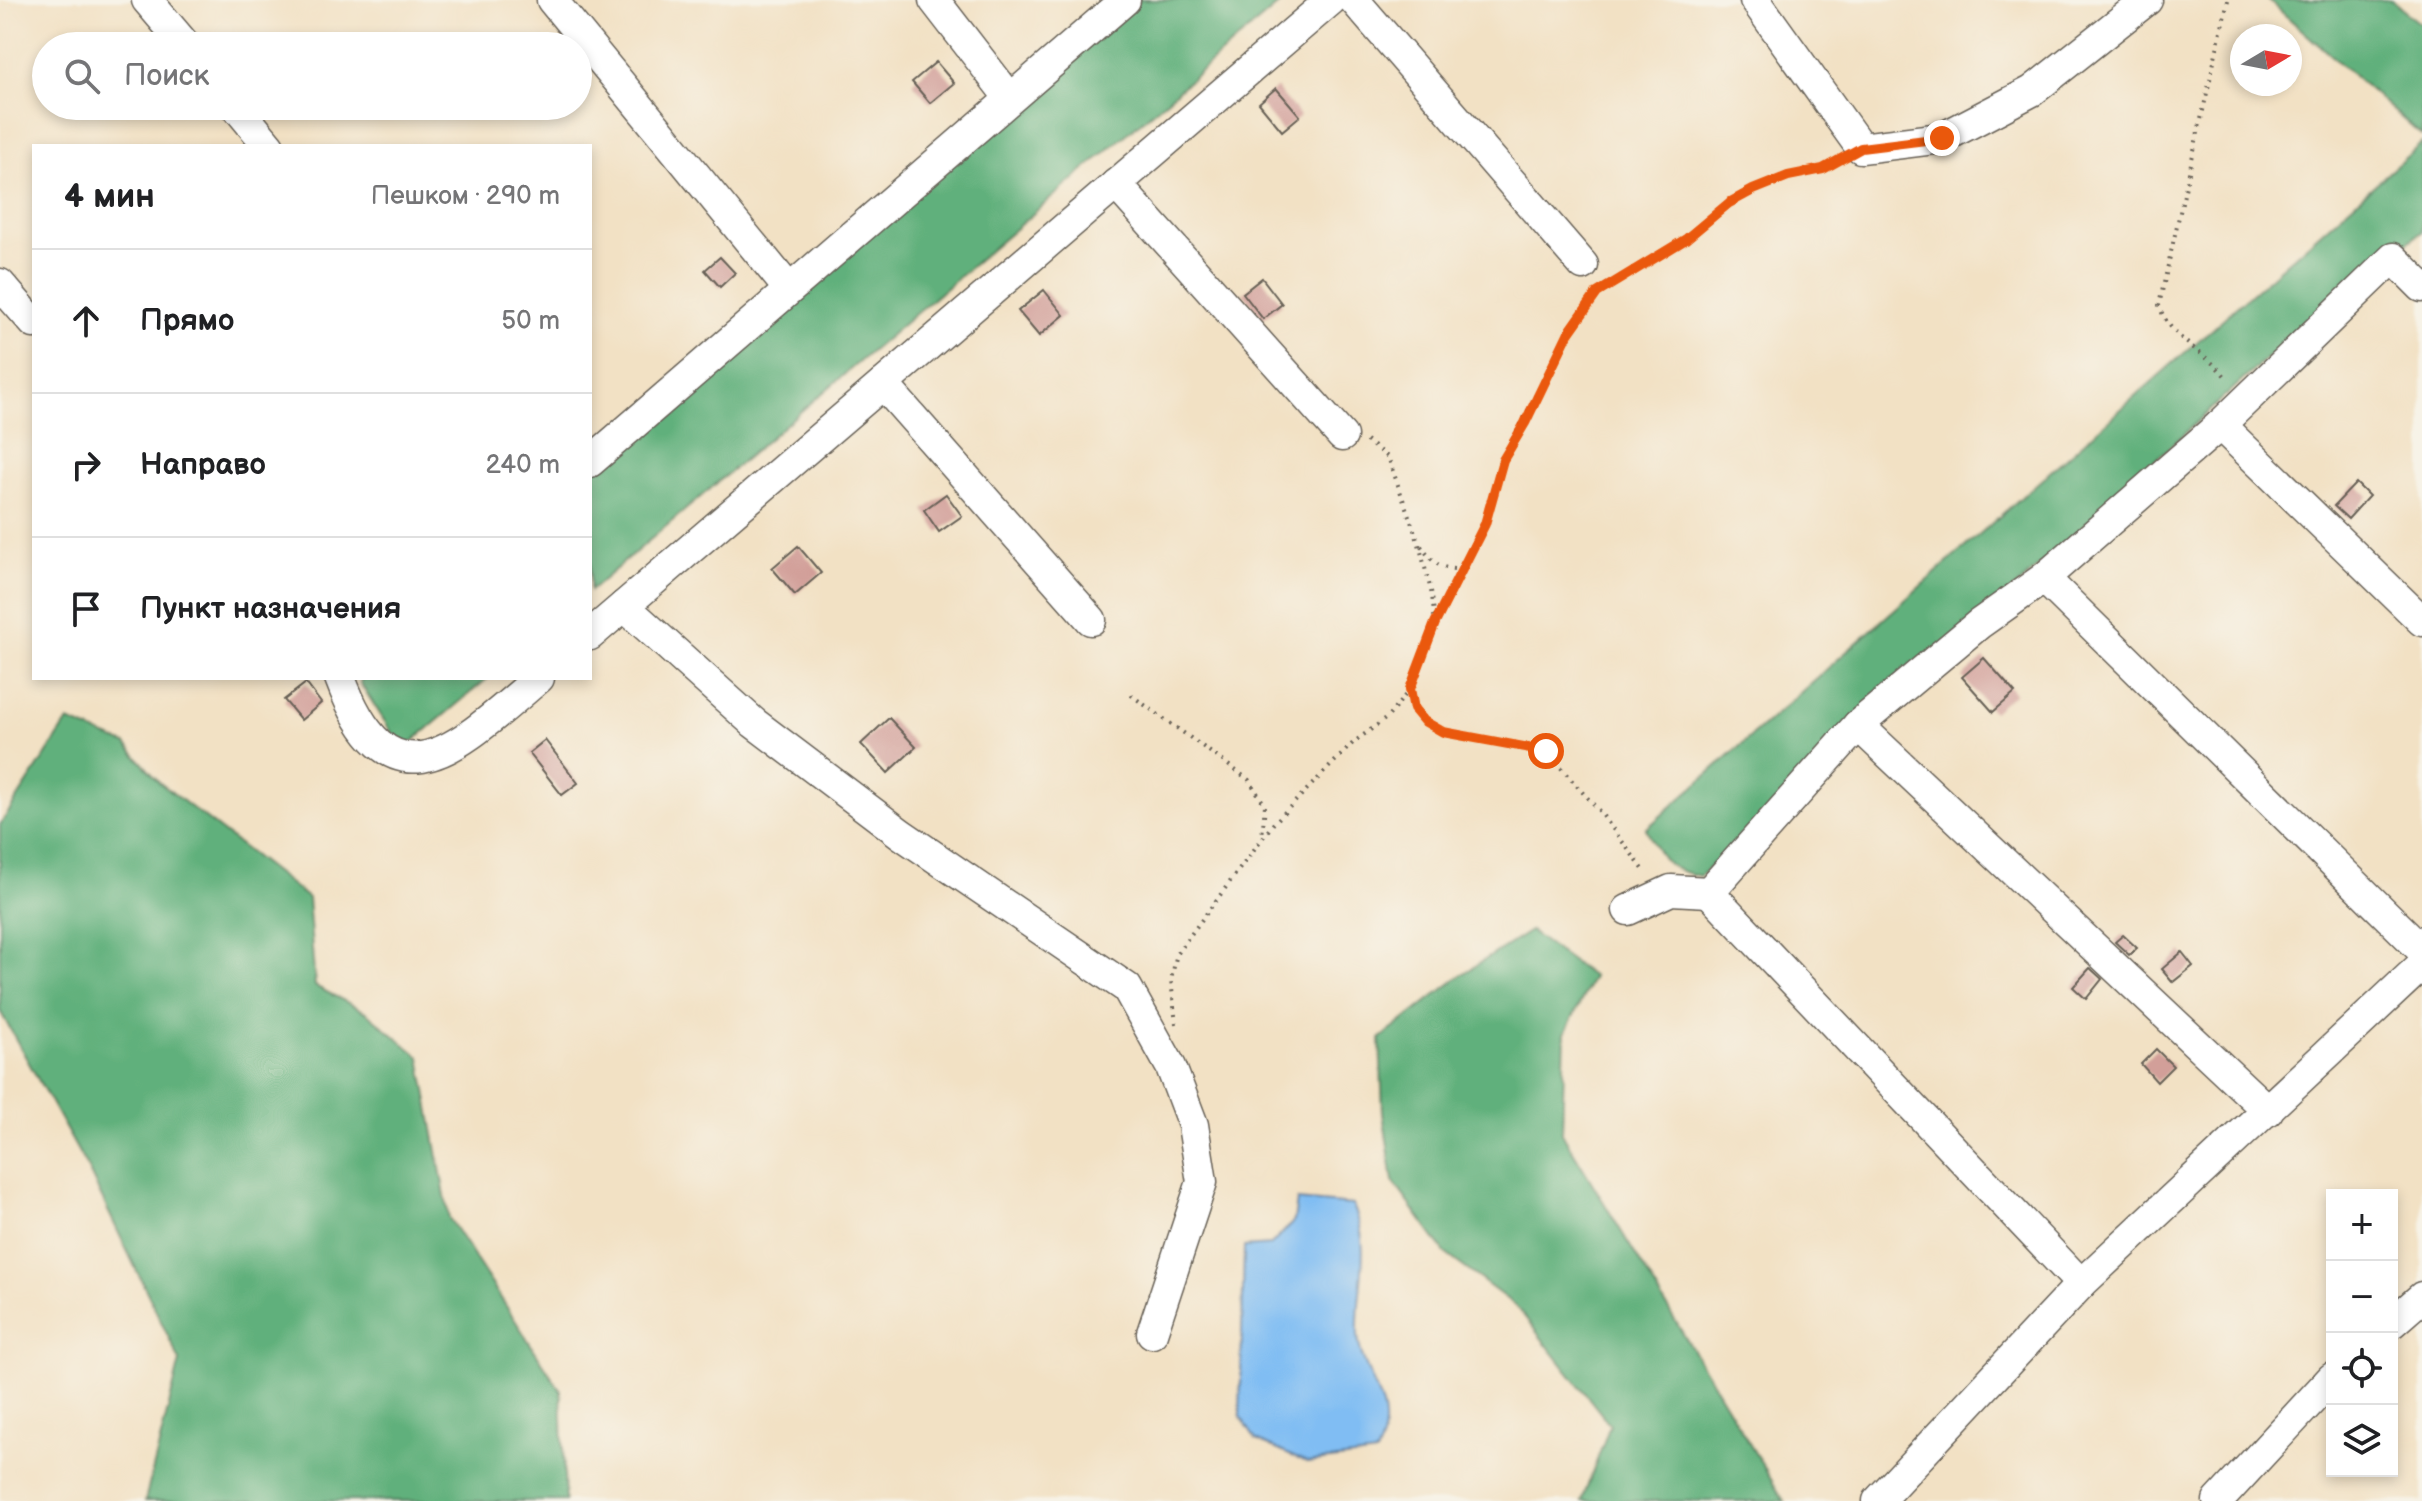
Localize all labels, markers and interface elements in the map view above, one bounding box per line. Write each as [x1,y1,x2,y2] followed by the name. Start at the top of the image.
[2230,24,2302,96] north arrow
[32,32,592,120] search box
[60,54,104,98] icon: search
[124,58,210,94] text: Поиск
[1924,120,1960,156] route end
[64,176,155,217] text: 4 мин
[371,181,560,212] text: Пешком · 290 m
[64,299,108,343] icon: ahead
[140,303,234,339] text: Прямо
[501,306,560,337] text: 50 m
[64,443,108,487] icon: right
[140,447,266,483] text: Направо
[485,450,560,481] text: 240 m
[64,587,108,631] icon: arrive
[140,591,401,627] text: Пункт назначения
[1528,733,1564,769] route start
[2326,1189,2398,1477] map controls
[2326,1189,2398,1261] button: +
[2326,1261,2398,1333] button: −
[2326,1333,2398,1405] button: locate
[2326,1405,2398,1477] button: layers

